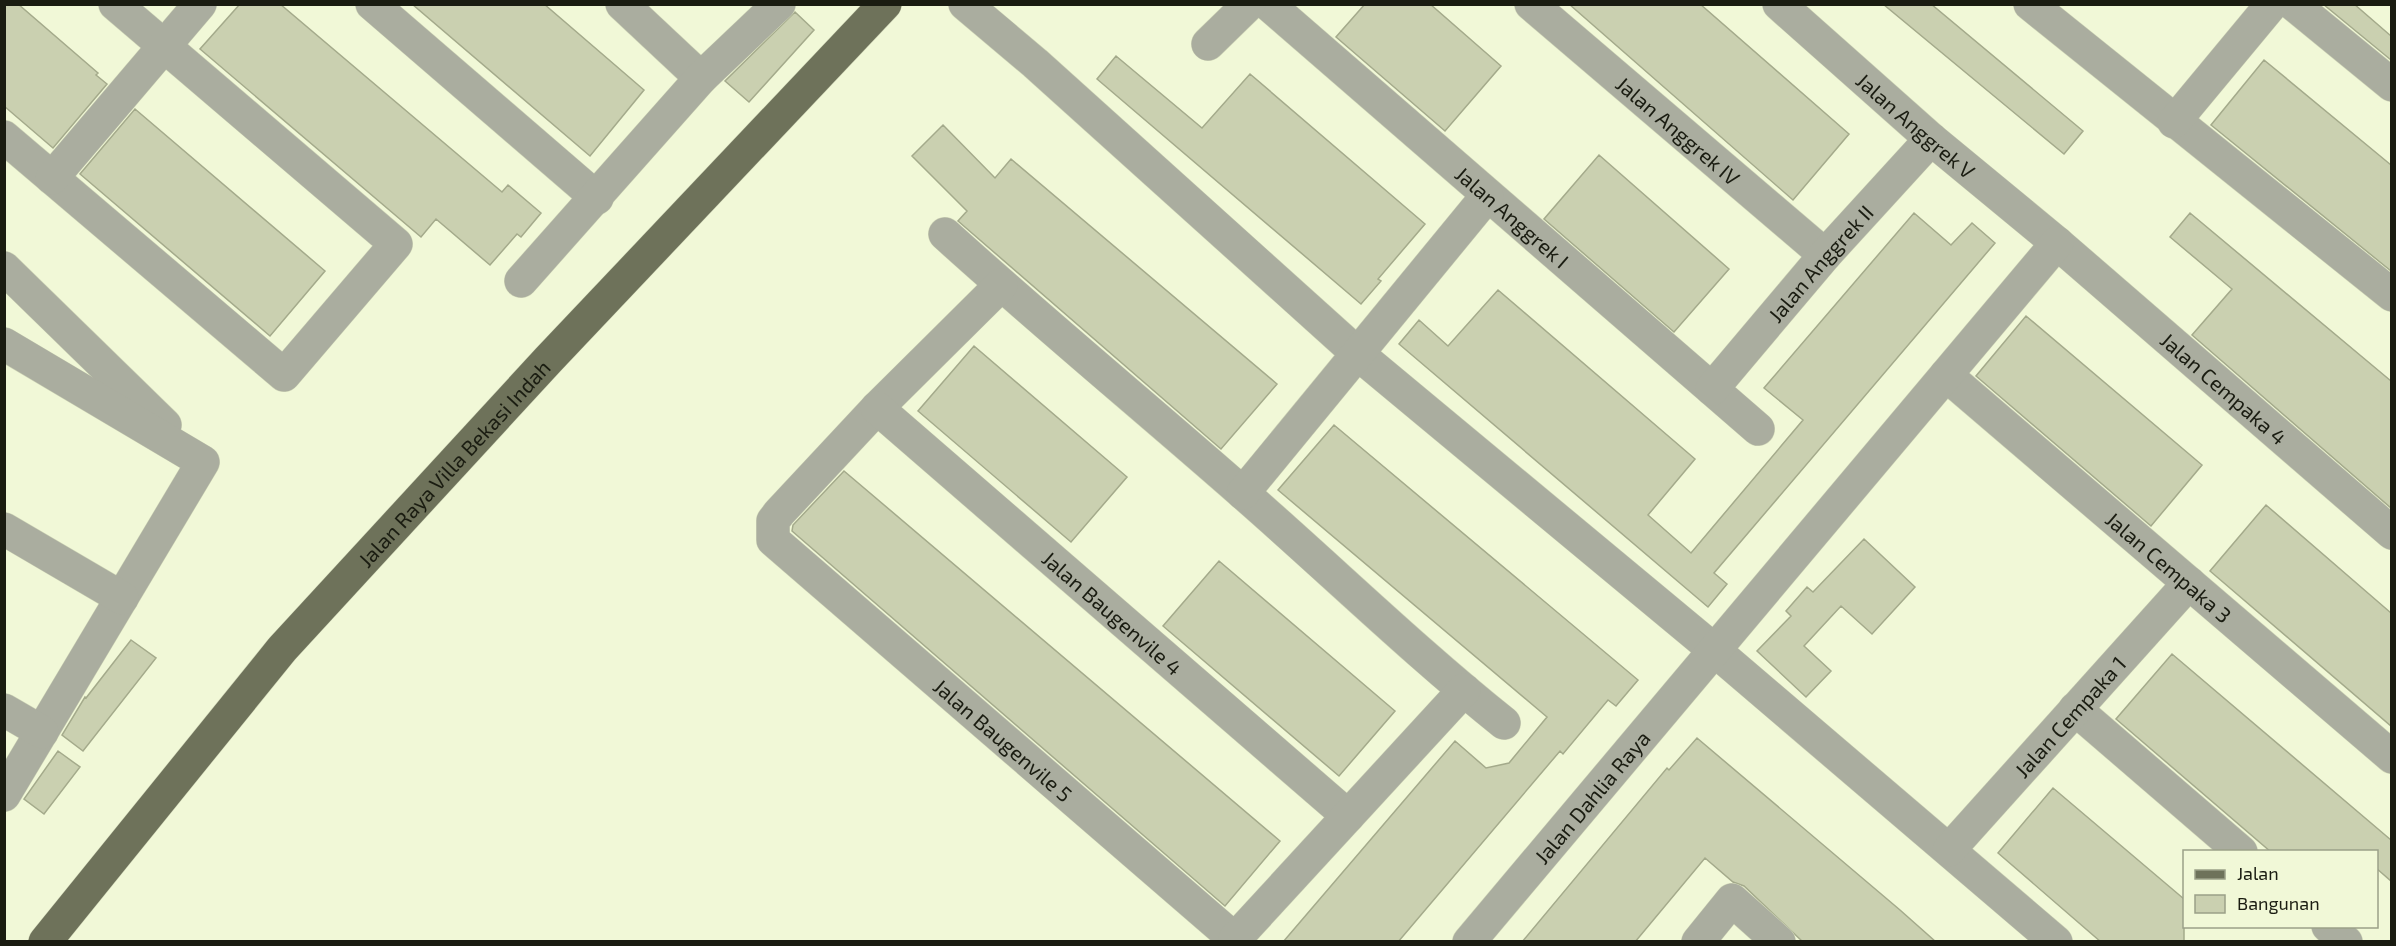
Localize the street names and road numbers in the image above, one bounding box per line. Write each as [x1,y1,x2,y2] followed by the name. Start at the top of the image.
[1852,67,1981,183] street label: Jalan Anggrek V
[1612,70,1746,190] street label: Jalan Anggrek IV
[1451,160,1574,272] street label: Jalan Anggrek I
[1762,199,1878,326] street label: Jalan Anggrek II
[2156,327,2292,449] street label: Jalan Cempaka 4
[352,354,555,571] street label: Jalan Raya Villa Bekasi Indah
[2101,506,2237,627] street label: Jalan Cempaka 3
[1038,545,1188,680] street label: Jalan Baugenvile 4
[2009,651,2130,782] street label: Jalan Cempaka 1
[929,673,1078,806] street label: Jalan Baugenvile 5
[1528,725,1654,868] street label: Jalan Dahlia Raya

